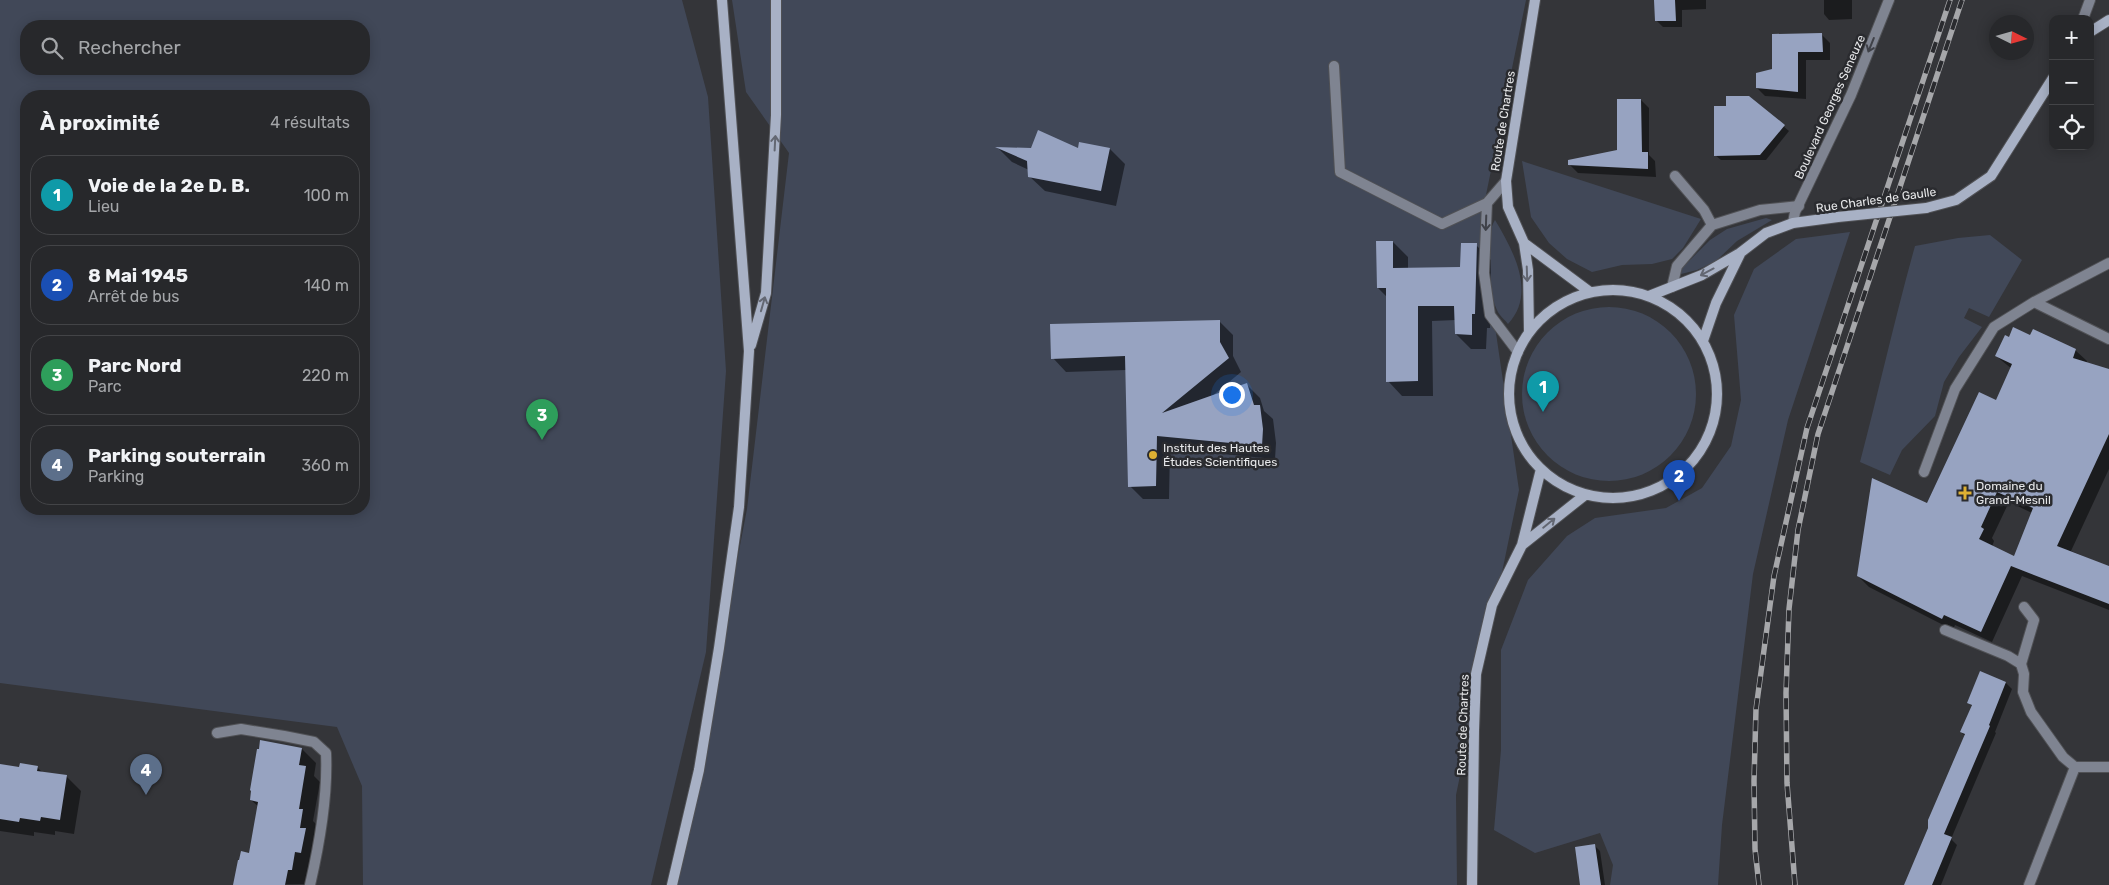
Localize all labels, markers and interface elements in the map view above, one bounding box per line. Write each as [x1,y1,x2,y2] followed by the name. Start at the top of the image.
[1989,15,2034,60] north arrow
[2049,15,2094,150] map controls
[2049,15,2094,60] button: +
[20,20,370,75] search box
[1792,32,1868,181] street label: Boulevard Georges Seneuze
[38,34,66,62] icon: search
[78,36,181,59] text: Rechercher
[1865,37,1875,52] one-way arrow
[2049,60,2094,105] button: −
[1488,70,1518,172] street label: Route de Chartres
[2049,105,2094,150] button: locate
[40,110,160,135] text: À proximité
[270,113,350,132] text: 4 résultats
[770,135,779,151] one-way arrow
[88,174,250,197] text: Voie de la 2e D. B.
[1815,185,1937,215] street label: Rue Charles de Gaulle
[53,186,61,205] text: 1
[304,186,349,205] text: 100 m
[88,197,119,216] text: Lieu
[1482,214,1491,230] one-way arrow
[88,264,188,287] text: 8 Mai 1945
[1523,265,1532,281] one-way arrow
[1700,268,1715,277] one-way arrow
[52,276,62,295] text: 2
[304,276,349,295] text: 140 m
[88,287,180,306] text: Arrêt de bus
[758,297,768,313] one-way arrow
[88,354,181,377] text: Parc Nord
[52,366,62,385] text: 3
[302,366,349,385] text: 220 m
[1527,371,1559,412] pin: 1
[88,377,122,396] text: Parc
[1219,382,1245,408] your location
[526,399,558,440] pin: 3
[1163,441,1277,469] place label: Institut des Hautes Études Scientifiques
[88,444,266,467] text: Parking souterrain
[1147,449,1159,461] marker: Institut des Hautes Études Scientifiques
[52,456,62,475] text: 4
[301,456,349,475] text: 360 m
[1663,460,1695,501] pin: 2
[88,467,144,486] text: Parking
[1976,479,2051,507] place label: Domaine du Grand-Mesnil
[1958,486,1972,500] marker: Domaine du Grand-Mesnil
[1542,518,1555,529] one-way arrow
[1454,674,1472,776] street label: Route de Chartres
[130,754,162,795] pin: 4

